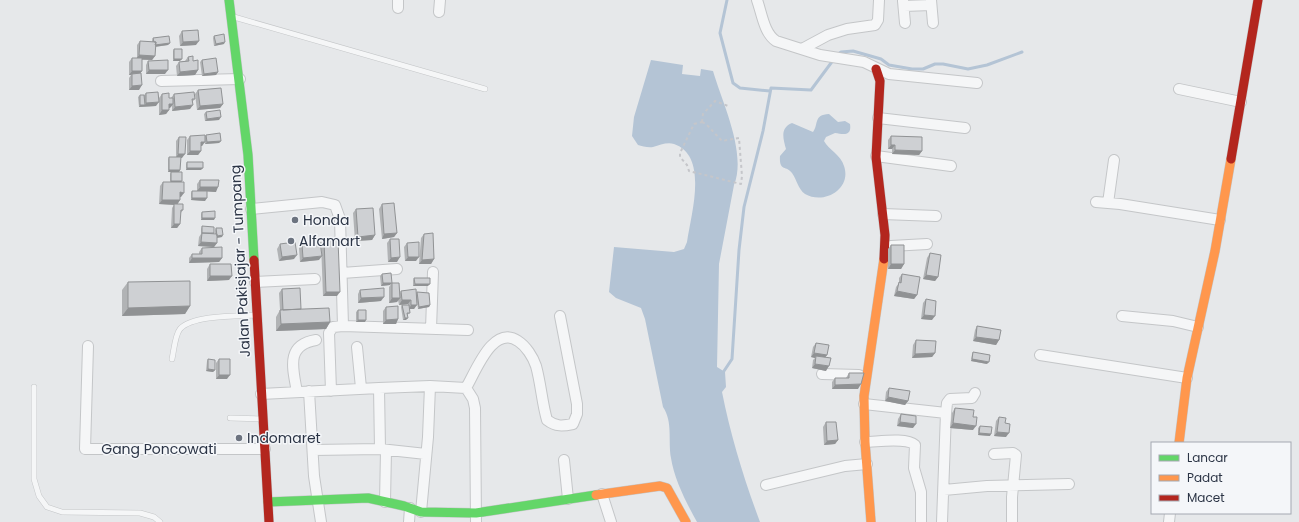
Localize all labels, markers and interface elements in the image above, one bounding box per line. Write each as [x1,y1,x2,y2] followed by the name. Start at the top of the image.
[225,164,255,358] street label: Jalan Pakisjajar - Tumpang
[303,210,350,230] place label: Honda
[290,215,300,225] marker: Honda
[299,231,360,251] place label: Alfamart
[286,236,296,246] marker: Alfamart
[247,428,321,448] place label: Indomaret
[234,433,244,443] marker: Indomaret
[101,439,217,459] street label: Gang Poncowati
[1151,442,1291,514] legend
[1187,449,1228,466] text: Lancar
[1187,469,1223,486] text: Padat
[1187,489,1225,506] text: Macet

